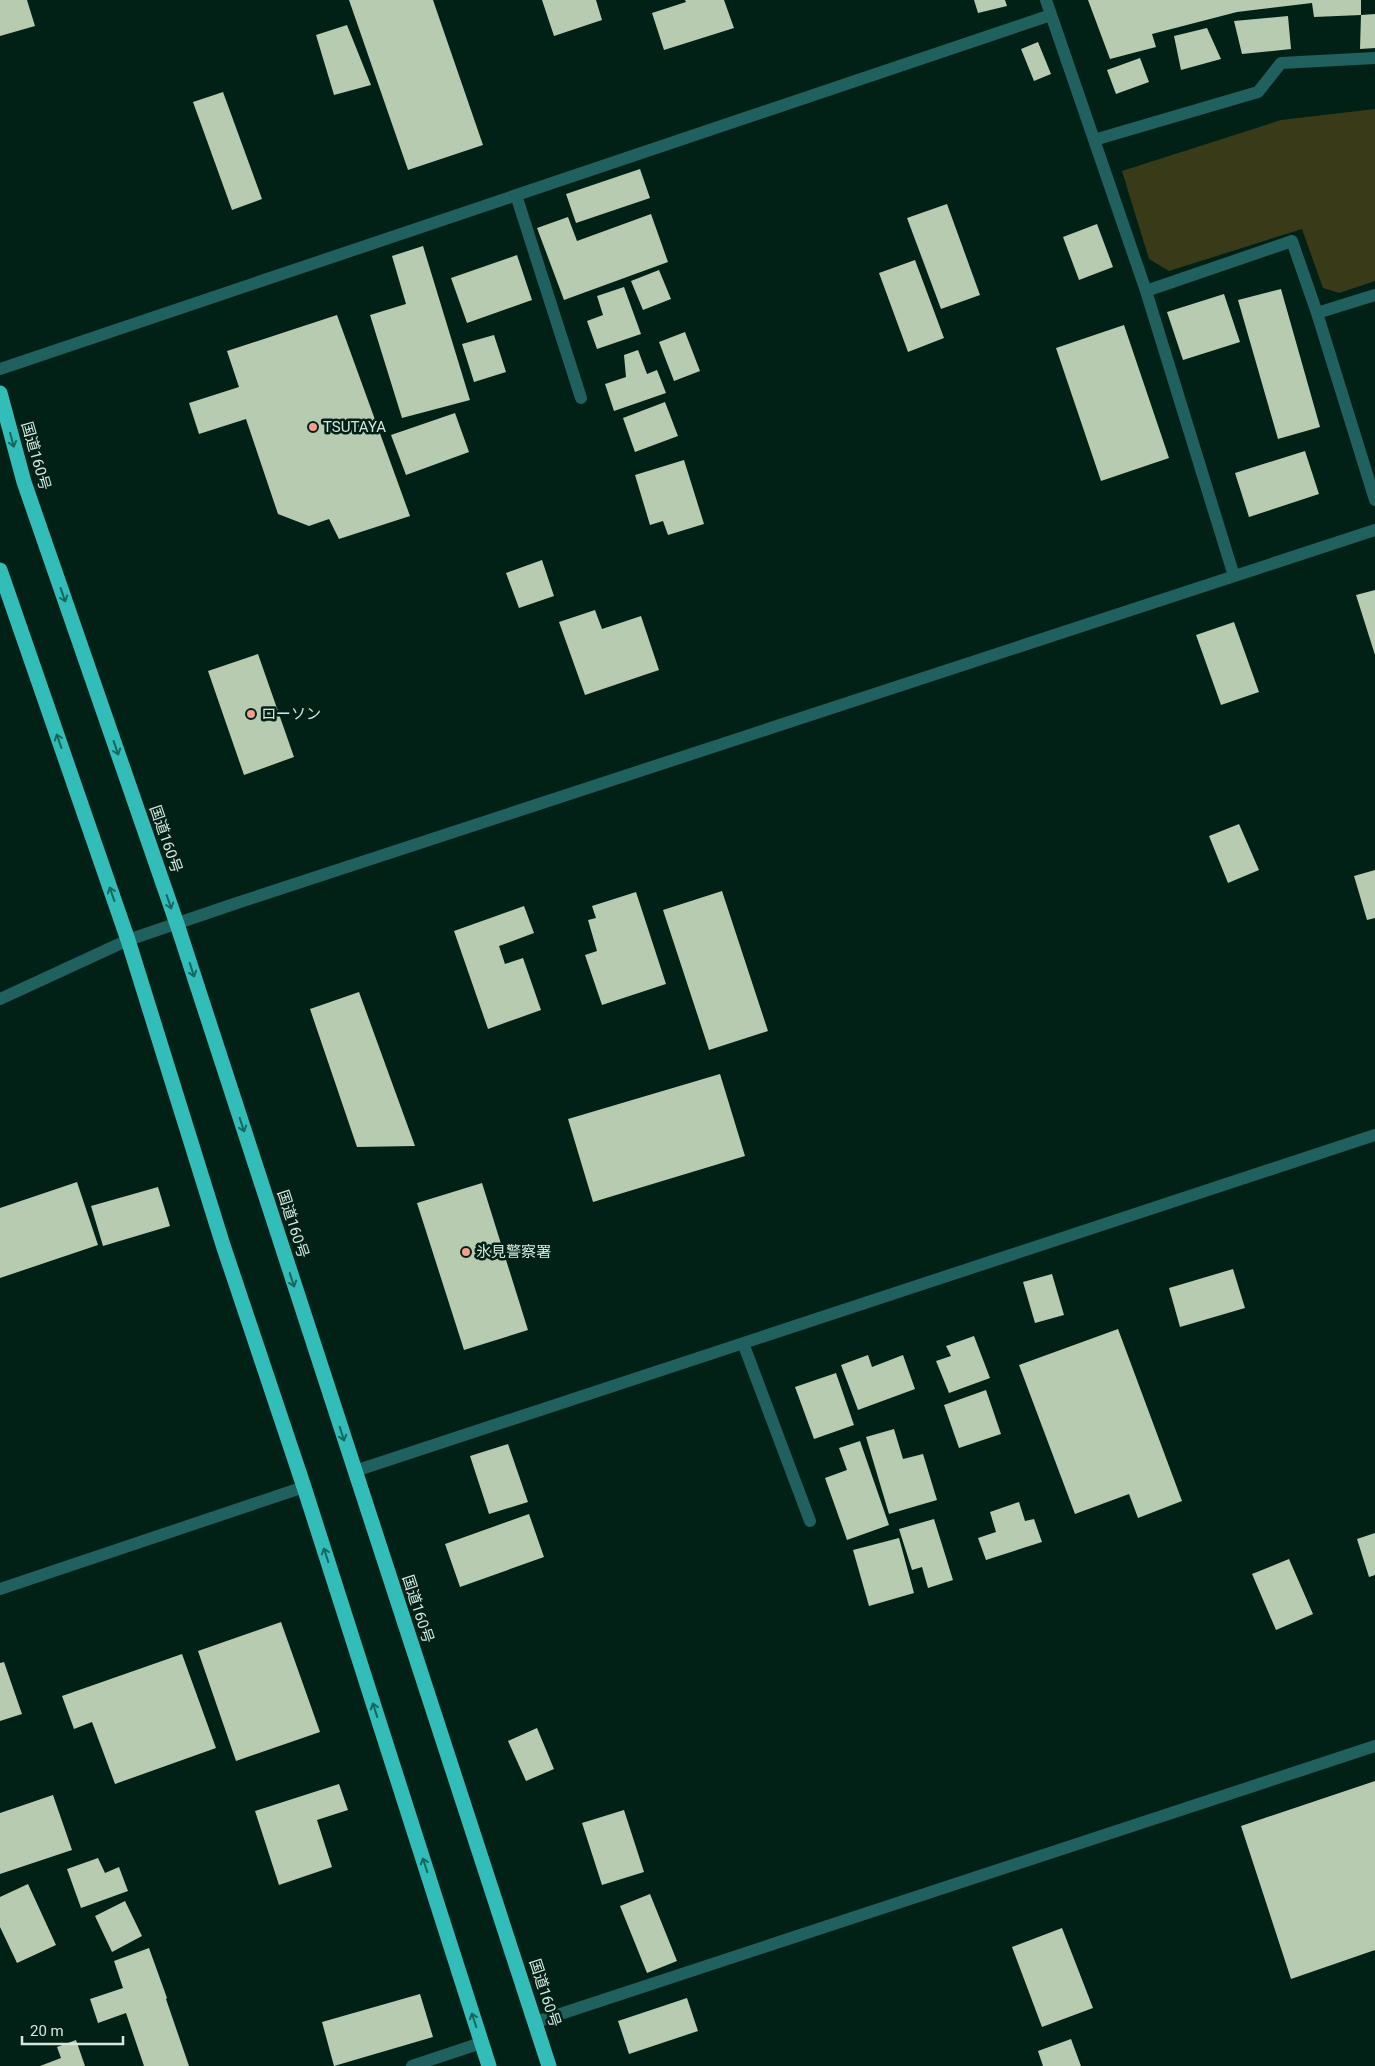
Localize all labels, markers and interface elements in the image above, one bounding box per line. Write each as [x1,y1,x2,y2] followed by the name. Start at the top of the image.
[323,418,386,436] place label: TSUTAYA
[18,420,54,492] street label: 国道160号
[307,421,319,433] marker: TSUTAYA
[8,432,18,448] one-way arrow
[59,587,68,602] one-way arrow
[261,705,321,723] place label: ローソン
[245,708,257,720] marker: ローソン
[54,734,63,749] one-way arrow
[112,740,121,756] one-way arrow
[146,803,186,875] street label: 国道160号
[107,887,116,903] one-way arrow
[165,894,174,909] one-way arrow
[188,962,197,978] one-way arrow
[238,1117,248,1133] one-way arrow
[274,1188,312,1260] street label: 国道160号
[476,1243,551,1261] place label: 氷見警察署
[460,1246,472,1258] marker: 氷見警察署
[288,1271,298,1287] one-way arrow
[338,1426,348,1442] one-way arrow
[321,1548,330,1563] one-way arrow
[399,1573,437,1645] street label: 国道160号
[370,1702,380,1718] one-way arrow
[419,1857,429,1873] one-way arrow
[526,1957,564,2029] street label: 国道160号
[468,2012,478,2028] one-way arrow
[22,2014,124,2046] scale bar
[30,2022,64,2040] text: 20 m

